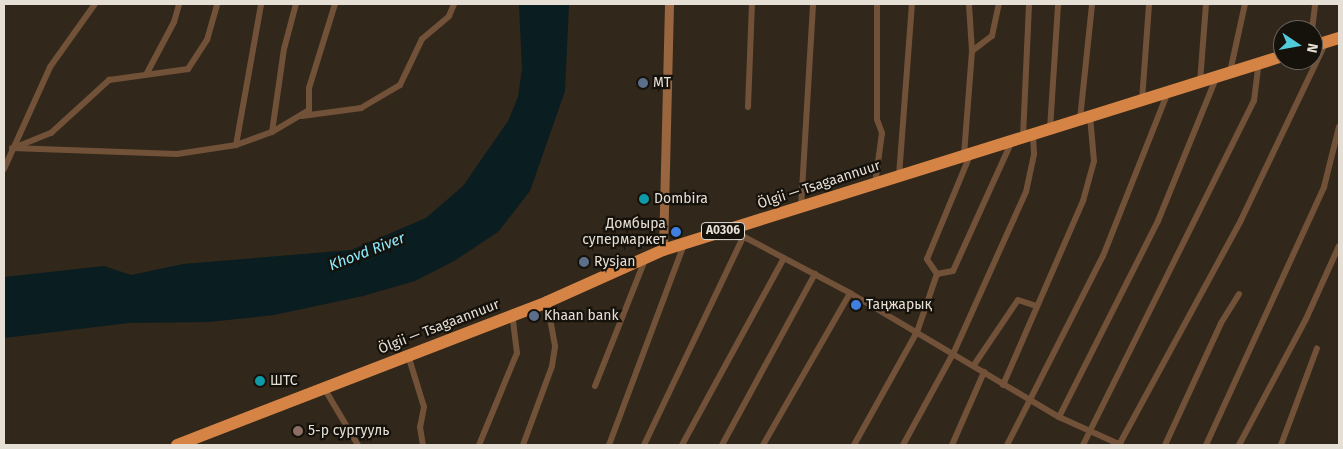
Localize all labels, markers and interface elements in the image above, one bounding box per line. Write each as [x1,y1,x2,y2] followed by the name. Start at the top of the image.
[1273,20,1323,70] north arrow
[1303,42,1321,54] text: N
[653,75,671,91] place label: MT
[637,77,649,89] marker: MT
[755,157,883,213] street label: Ölgii — Tsagaannuur
[654,191,708,207] place label: Dombira
[638,193,650,205] marker: Dombira
[582,216,666,248] place label: Домбыра супермаркет
[700,222,746,240] road number: A0306
[670,226,682,238] marker: Домбыра супермаркет
[326,229,408,275] water label: Khovd River
[594,254,636,270] place label: Rysjan
[578,256,590,268] marker: Rysjan
[376,296,502,358] street label: Ölgii — Tsagaannuur
[866,297,932,313] place label: Таңжарық
[850,299,862,311] marker: Таңжарық
[544,308,619,324] place label: Khaan bank
[528,310,540,322] marker: Khaan bank
[270,373,298,389] place label: ШТС
[254,375,266,387] marker: ШТС
[308,423,389,439] place label: 5-р сургууль
[292,425,304,437] marker: 5-р сургууль

